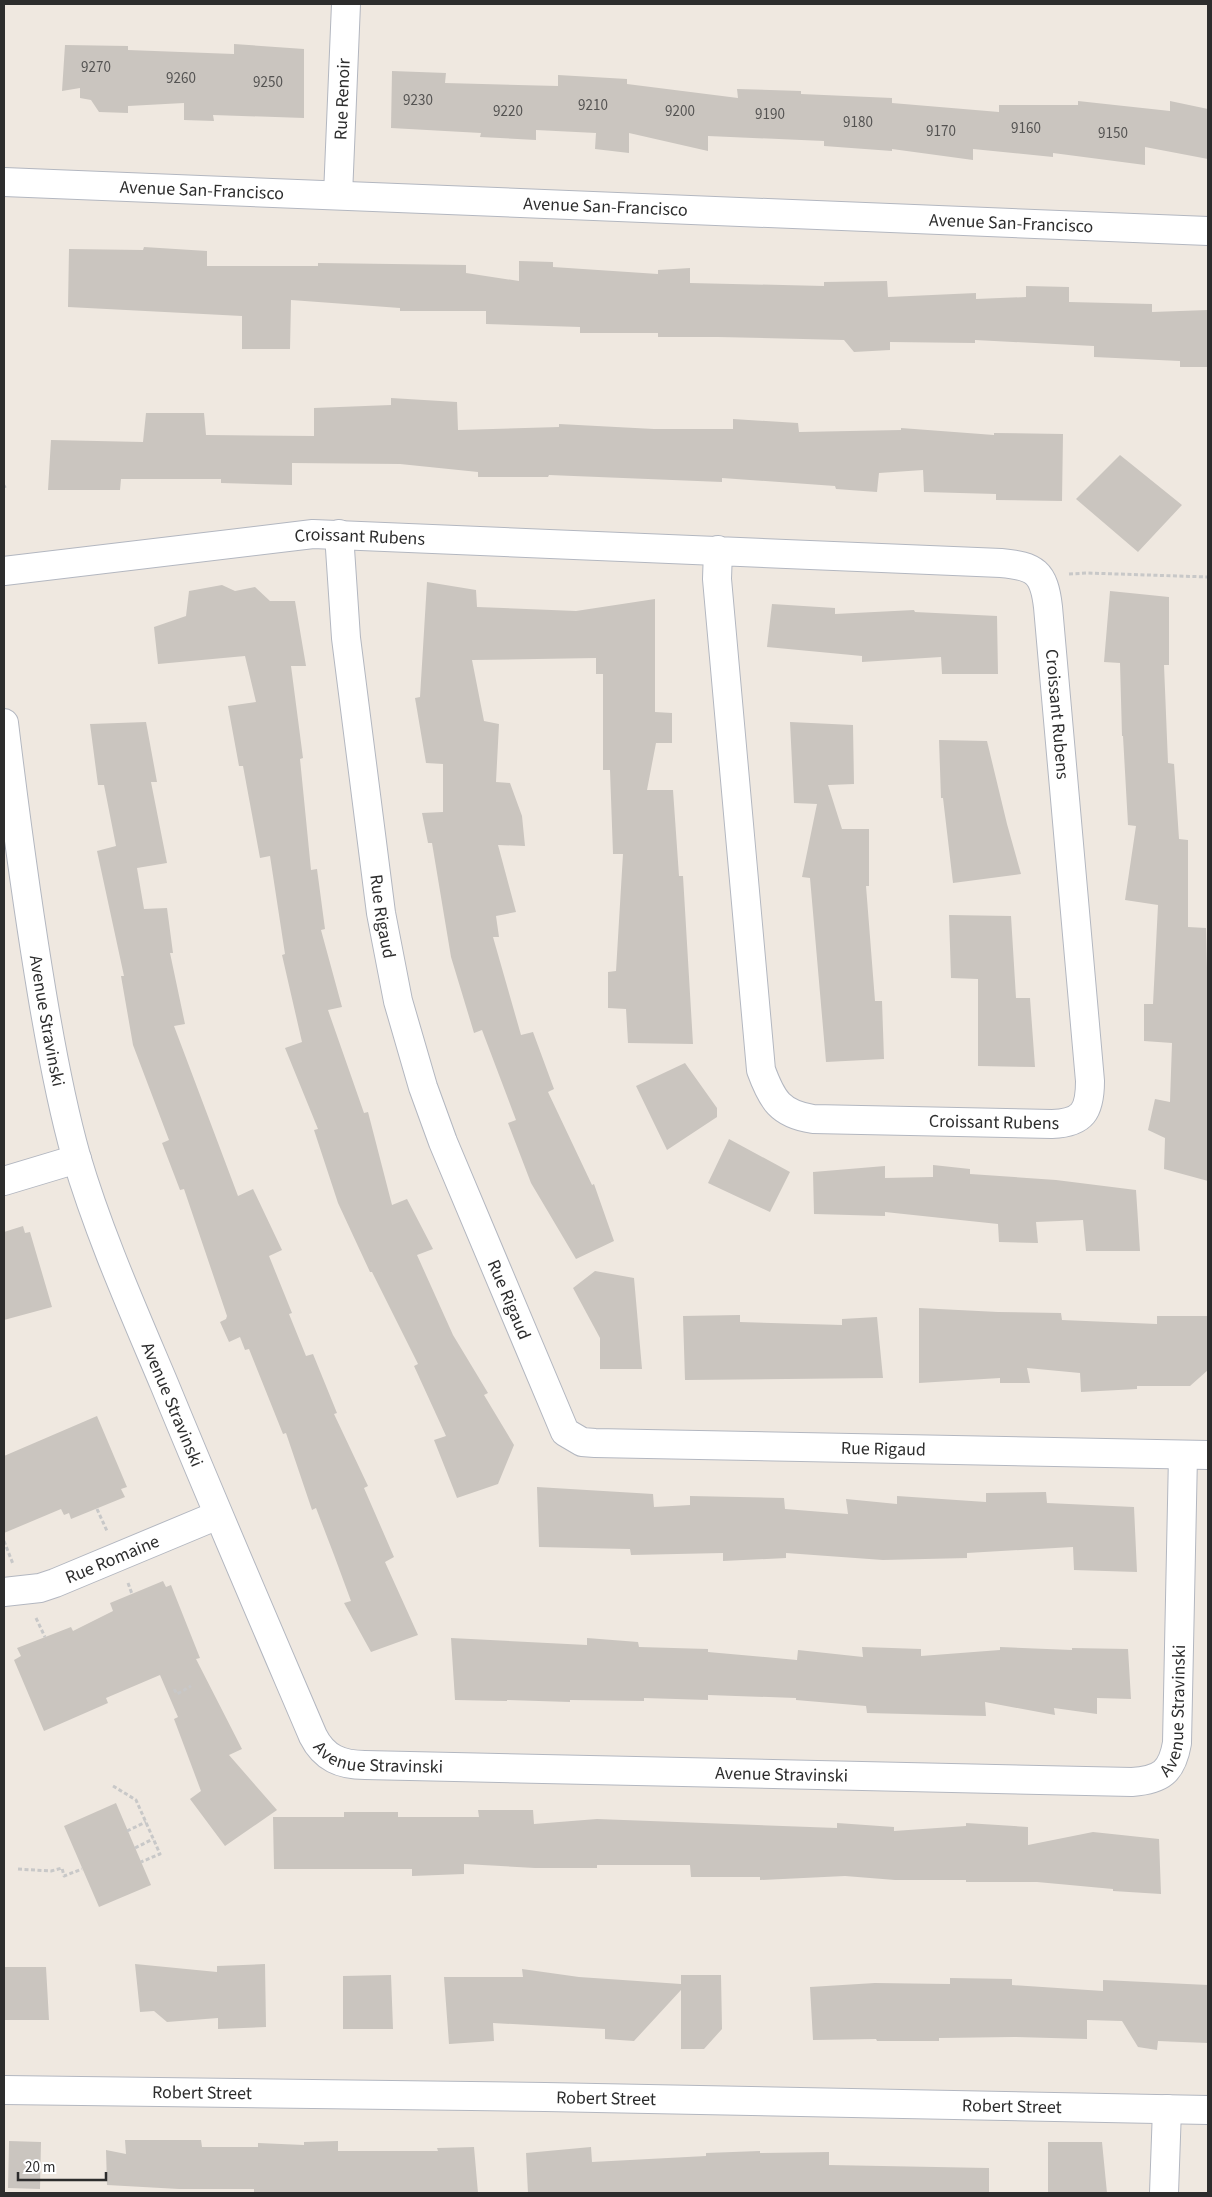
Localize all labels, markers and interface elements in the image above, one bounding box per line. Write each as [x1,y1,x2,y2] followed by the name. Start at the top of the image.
[81,57,111,78] house number: 9270
[328,57,357,141] street label: Rue Renoir
[166,68,196,89] house number: 9260
[253,72,283,93] house number: 9250
[403,90,433,111] house number: 9230
[578,95,608,116] house number: 9210
[493,101,523,122] house number: 9220
[665,101,695,122] house number: 9200
[755,104,785,125] house number: 9190
[843,112,873,133] house number: 9180
[1011,118,1041,139] house number: 9160
[926,121,956,142] house number: 9170
[1098,123,1128,144] house number: 9150
[119,175,284,206] street label: Avenue San-Francisco
[523,191,688,223] street label: Avenue San-Francisco
[928,208,1094,239] street label: Avenue San-Francisco
[293,522,426,552] street label: Croissant Rubens
[1039,648,1075,780] street label: Croissant Rubens
[363,873,402,961] street label: Rue Rigaud
[23,953,71,1089] street label: Avenue Stravinski
[929,1109,1059,1136] street label: Croissant Rubens
[481,1256,537,1344] street label: Rue Rigaud
[135,1339,209,1471] street label: Avenue Stravinski
[841,1436,926,1462] street label: Rue Rigaud
[62,1529,163,1590] street label: Rue Romaine
[1154,1644,1192,1783] street label: Avenue Stravinski
[307,1736,443,1780] street label: Avenue Stravinski
[715,1761,848,1789] street label: Avenue Stravinski
[152,2080,252,2106] street label: Robert Street
[556,2085,656,2112] street label: Robert Street
[962,2093,1062,2120] street label: Robert Street
[18,2150,105,2182] scale bar
[25,2157,55,2178] text: 20 m

